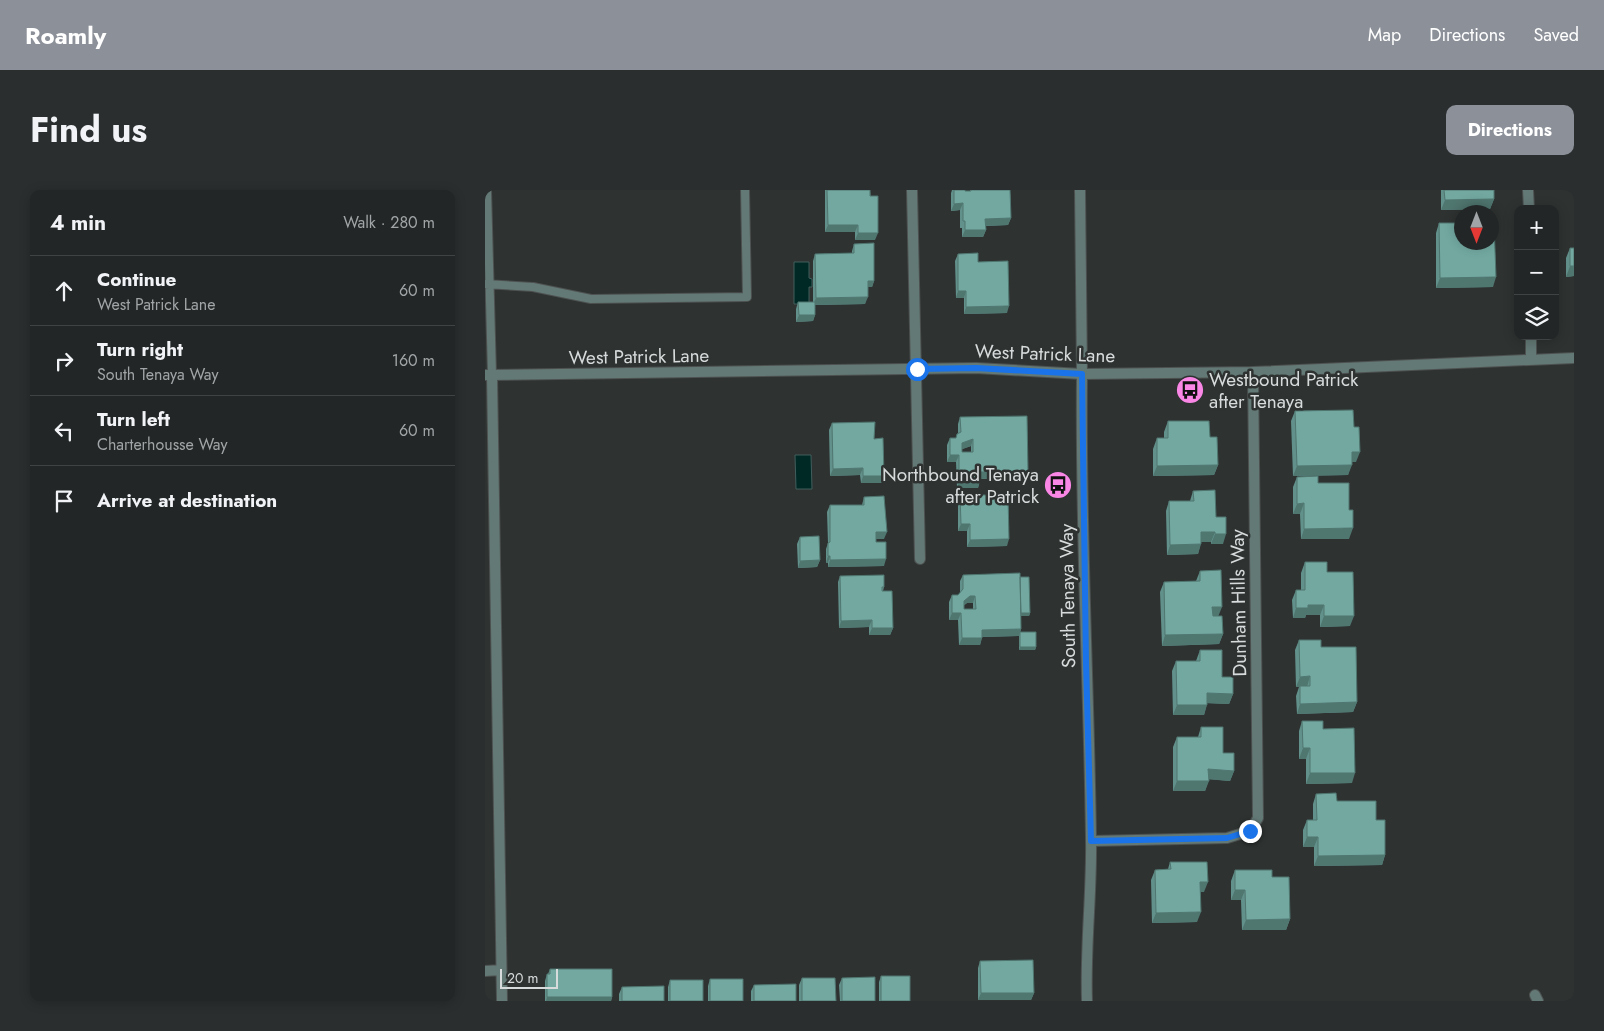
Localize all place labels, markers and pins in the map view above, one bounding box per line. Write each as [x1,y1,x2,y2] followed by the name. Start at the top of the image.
[1209,366,1359,415] place label: Westbound Patrick after Tenaya
[1175,375,1205,405] bus stop icon: Westbound Patrick after Tenaya
[882,461,1040,510] place label: Northbound Tenaya after Patrick
[1043,470,1073,500] bus stop icon: Northbound Tenaya after Patrick

